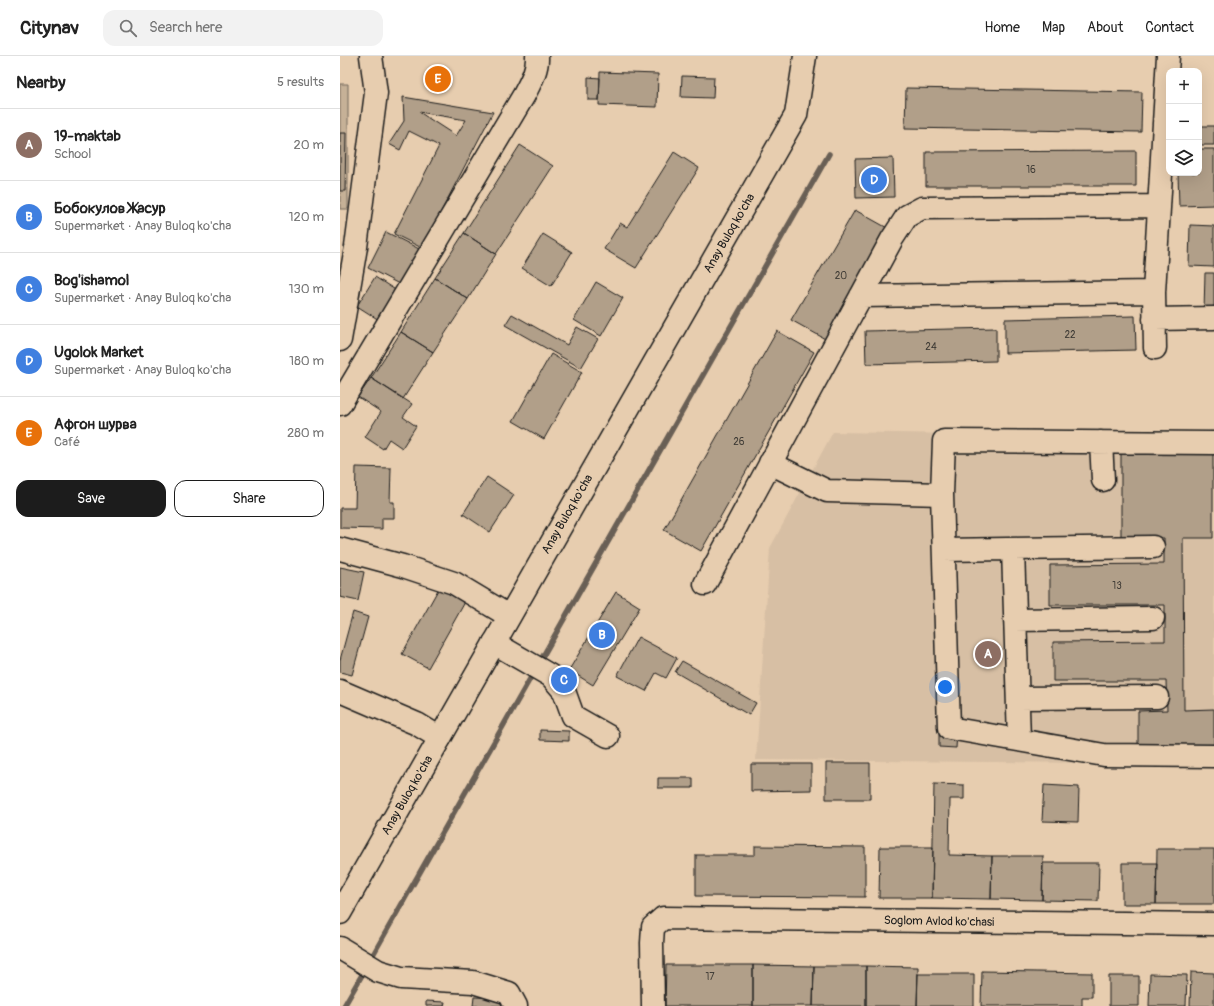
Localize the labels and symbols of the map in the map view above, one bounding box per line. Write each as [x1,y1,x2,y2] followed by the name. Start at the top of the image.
[425,64,451,94] pin: E
[1026,164,1036,176] house number: 16
[861,165,887,195] pin: D
[701,190,758,276] street label: Anay Buloq ko'cha
[835,270,847,282] house number: 20
[1064,329,1076,341] house number: 22
[925,341,937,353] house number: 24
[733,436,745,448] house number: 26
[539,471,596,557] street label: Anay Buloq ko'cha
[1112,580,1122,592] house number: 13
[589,620,615,650] pin: B
[975,639,1001,669] pin: A
[551,665,577,695] pin: C
[935,677,955,697] your location
[379,752,436,838] street label: Anay Buloq ko'cha
[884,913,994,930] street label: Soglom Avlod ko'chasi
[705,971,715,983] house number: 17

